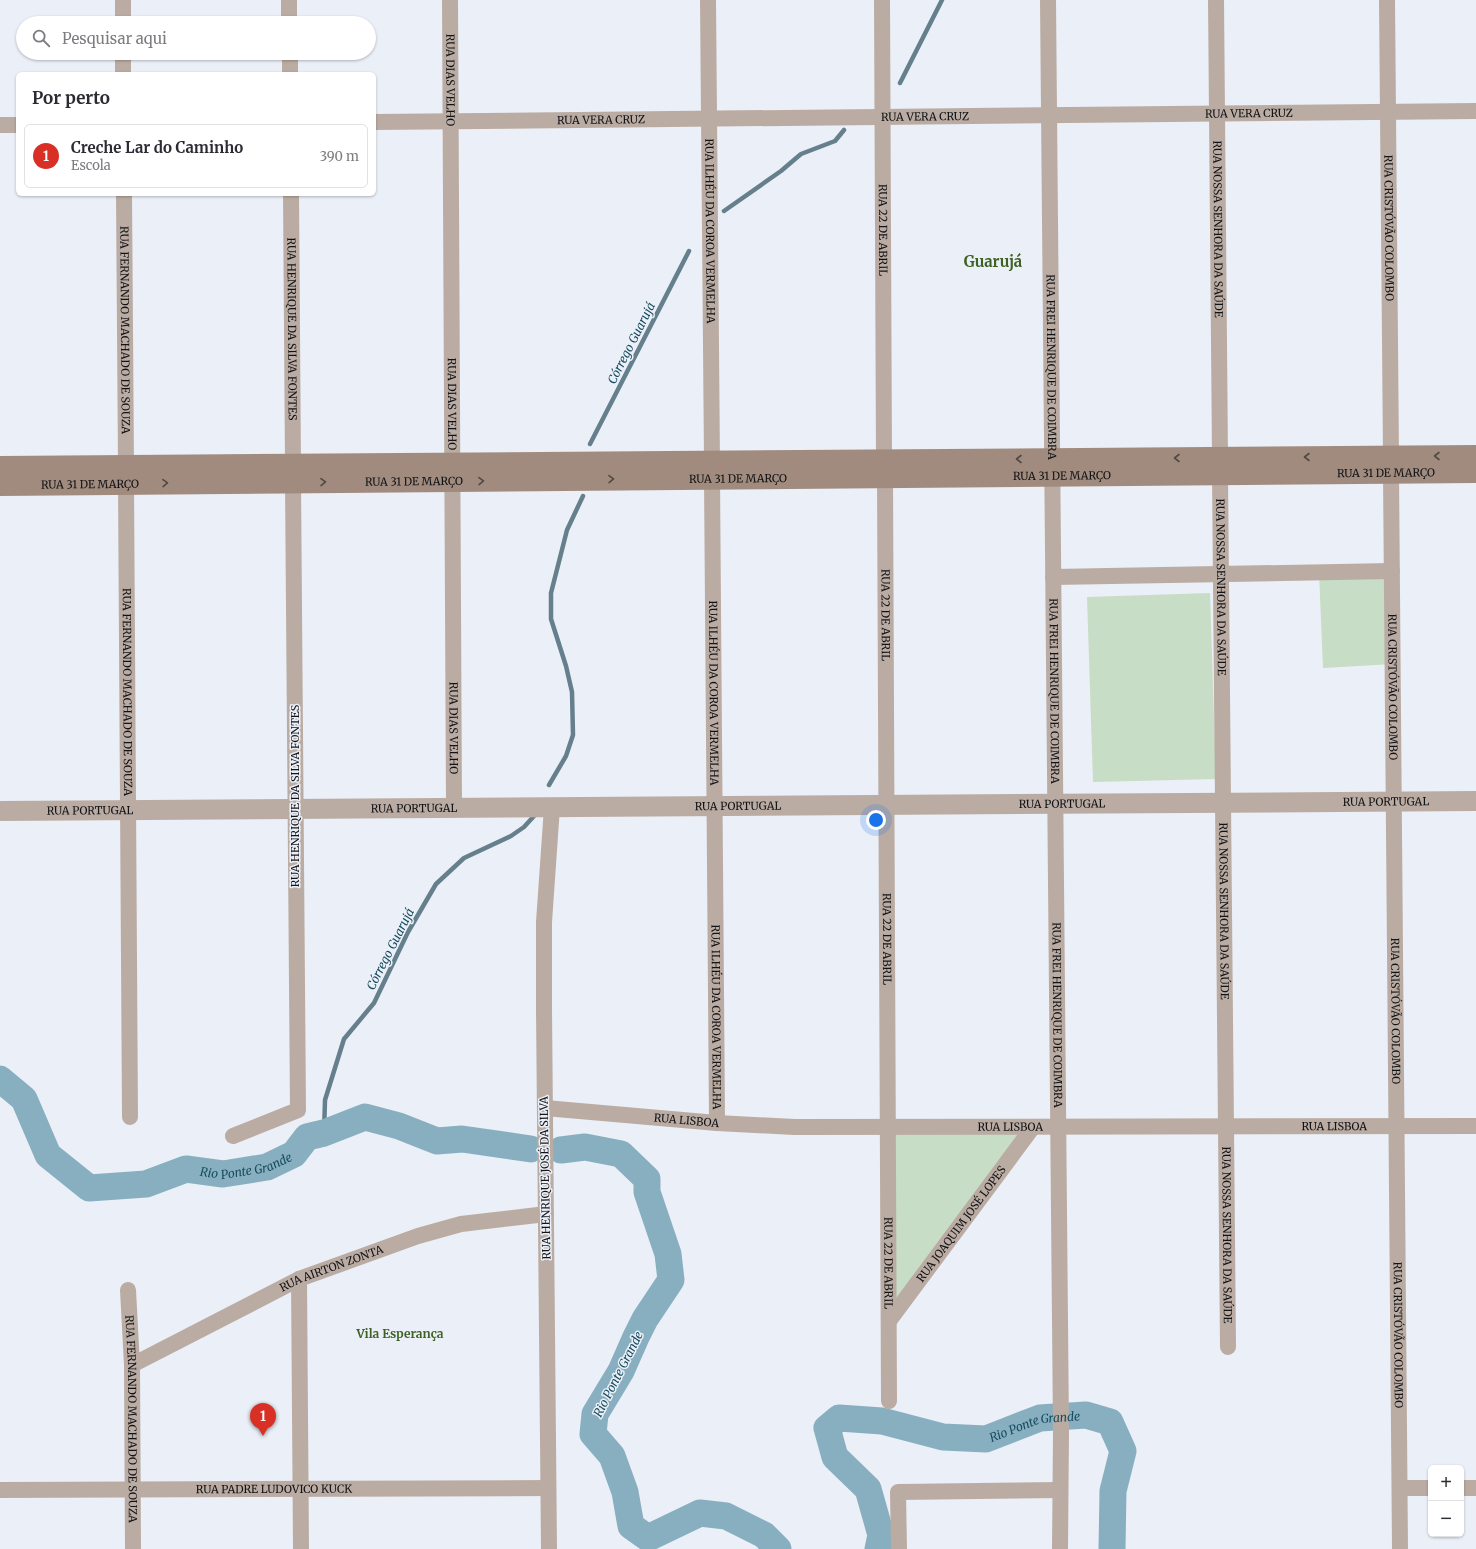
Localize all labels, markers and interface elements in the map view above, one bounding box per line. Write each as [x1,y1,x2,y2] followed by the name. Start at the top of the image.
[16,16,376,60] search box
[30,27,52,49] icon: search
[62,29,167,48] text: Pesquisar aqui
[443,34,458,126] street label: RUA DIAS VELHO
[32,87,110,109] text: Por perto
[1205,106,1293,121] street label: RUA VERA CRUZ
[881,109,969,124] street label: RUA VERA CRUZ
[557,112,645,127] street label: RUA VERA CRUZ
[71,138,243,157] text: Creche Lar do Caminho
[702,138,718,324] street label: RUA ILHÉU DA COROA VERMELHA
[1210,140,1226,318] street label: RUA NOSSA SENHORA DA SAÚDE
[43,148,49,165] text: 1
[320,148,359,165] text: 390 m
[1381,155,1397,301] street label: RUA CRISTÓVÃO COLOMBO
[71,157,111,174] text: Escola
[876,184,890,276] street label: RUA 22 DE ABRIL
[117,226,133,434] street label: RUA FERNANDO MACHADO DE SOUZA
[284,237,300,421] street label: RUA HENRIQUE DA SILVA FONTES
[964,252,1023,271] district label: Guarujá
[1043,274,1059,460] street label: RUA FREI HENRIQUE DE COIMBRA
[604,300,658,386] water label: Córrego Guarujá
[445,358,459,450] street label: RUA DIAS VELHO
[1434,452,1440,460] one-way arrow
[1304,453,1310,461] one-way arrow
[1174,454,1180,462] one-way arrow
[1016,455,1022,463] one-way arrow
[1337,465,1435,480] street label: RUA 31 DE MARÇO
[1013,468,1111,483] street label: RUA 31 DE MARÇO
[689,471,787,486] street label: RUA 31 DE MARÇO
[365,474,463,489] street label: RUA 31 DE MARÇO
[608,475,614,483] one-way arrow
[478,476,484,485] one-way arrow
[41,477,139,492] street label: RUA 31 DE MARÇO
[320,478,326,486] one-way arrow
[162,479,168,487] one-way arrow
[1213,498,1229,676] street label: RUA NOSSA SENHORA DA SAÚDE
[878,569,893,661] street label: RUA 22 DE ABRIL
[120,588,135,796] street label: RUA FERNANDO MACHADO DE SOUZA
[1046,598,1062,784] street label: RUA FREI HENRIQUE DE COIMBRA
[706,600,721,786] street label: RUA ILHÉU DA COROA VERMELHA
[1385,614,1400,760] street label: RUA CRISTÓVÃO COLOMBO
[446,682,461,774] street label: RUA DIAS VELHO
[288,704,302,887] street label: RUA HENRIQUE DA SILVA FONTES
[1343,794,1429,809] street label: RUA PORTUGAL
[1019,797,1105,811] street label: RUA PORTUGAL
[695,799,781,813] street label: RUA PORTUGAL
[371,801,457,815] street label: RUA PORTUGAL
[47,803,133,818] street label: RUA PORTUGAL
[866,810,886,830] your location
[1216,822,1232,1000] street label: RUA NOSSA SENHORA DA SAÚDE
[880,893,894,985] street label: RUA 22 DE ABRIL
[363,906,417,992] water label: Córrego Guarujá
[1049,922,1065,1108] street label: RUA FREI HENRIQUE DE COIMBRA
[708,924,724,1110] street label: RUA ILHÉU DA COROA VERMELHA
[1388,938,1403,1084] street label: RUA CRISTÓVÃO COLOMBO
[537,1096,553,1260] street label: RUA HENRIQUE JOSÉ DA SILVA
[653,1111,720,1130] street label: RUA LISBOA
[1301,1119,1367,1133] street label: RUA LISBOA
[977,1120,1043,1134] street label: RUA LISBOA
[1219,1146,1235,1324] street label: RUA NOSSA SENHORA DA SAÚDE
[199,1149,294,1182] water label: Rio Ponte Grande
[913,1163,1009,1285] street label: RUA JOAQUIM JOSÉ LOPES
[881,1217,896,1309] street label: RUA 22 DE ABRIL
[277,1242,385,1295] street label: RUA AIRTON ZONTA
[1391,1262,1406,1408] street label: RUA CRISTÓVÃO COLOMBO
[122,1315,140,1523] street label: RUA FERNANDO MACHADO DE SOUZA
[355,1326,444,1341] district label: Vila Esperança
[590,1329,646,1419] water label: Rio Ponte Grande
[250,1403,276,1436] pin: 1
[987,1408,1080,1445] water label: Rio Ponte Grande
[1428,1465,1464,1537] map controls
[1428,1465,1464,1501] button: +
[196,1482,352,1496] street label: RUA PADRE LUDOVICO KUCK
[1428,1501,1464,1537] button: −

